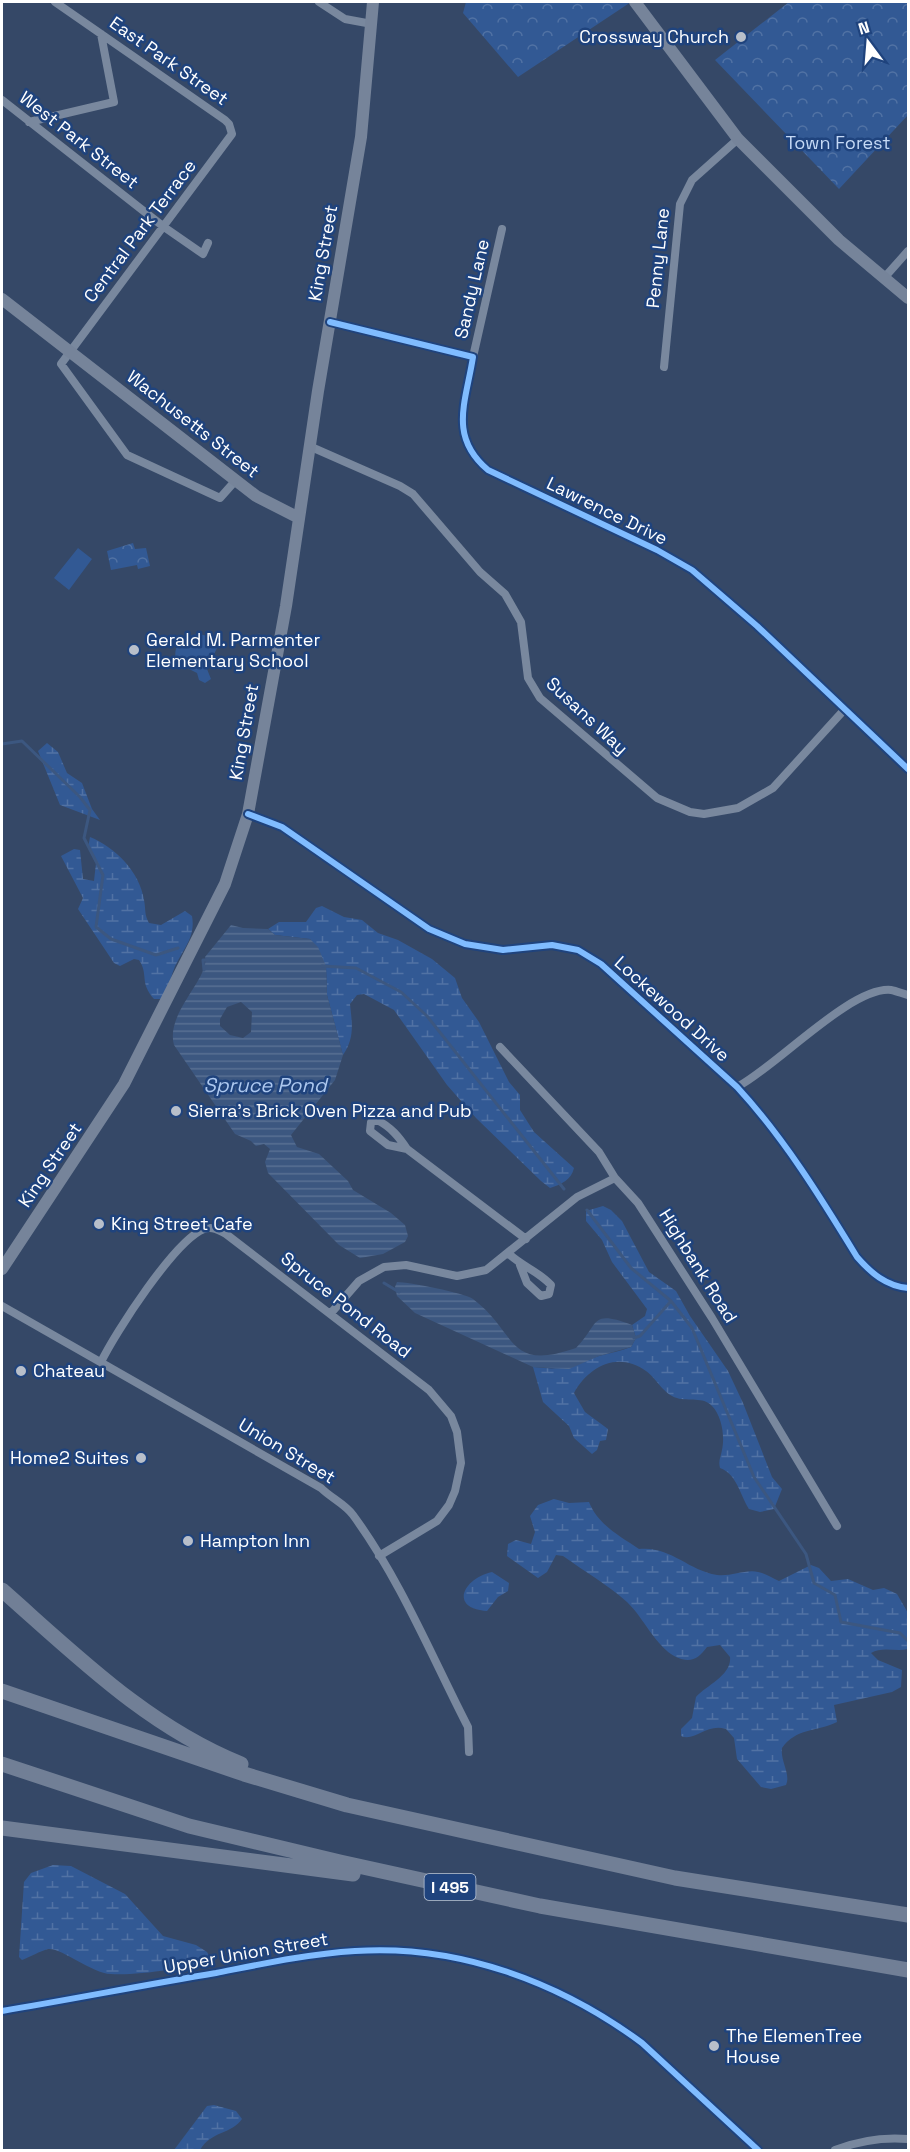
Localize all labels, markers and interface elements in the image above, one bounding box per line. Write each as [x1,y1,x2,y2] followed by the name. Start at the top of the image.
[105,11,233,110] street label: East Park Street
[838,12,898,72] north arrow
[856,16,872,40] text: N
[579,25,729,48] place label: Crossway Church
[734,30,748,44] marker: Crossway Church
[15,86,144,193] street label: West Park Street
[785,131,891,154] park label: Town Forest
[78,155,201,307] street label: Central Park Terrace
[303,203,342,303] street label: King Street
[641,207,674,309] street label: Penny Lane
[449,237,494,341] street label: Sandy Lane
[123,365,264,482] street label: Wachusetts Street
[543,471,671,550] street label: Lawrence Drive
[146,628,320,672] place label: Gerald M. Parmenter Elementary School
[127,643,141,657] marker: Gerald M. Parmenter Elementary School
[542,672,633,759] street label: Susans Way
[224,682,263,782] street label: King Street
[610,951,735,1066] street label: Lockewood Drive
[203,1072,329,1098] water label: Spruce Pond
[188,1099,472,1122] place label: Sierra's Brick Oven Pizza and Pub
[169,1104,183,1118] marker: Sierra's Brick Oven Pizza and Pub
[13,1118,86,1212] street label: King Street
[654,1204,743,1327] street label: Highbank Road
[111,1212,253,1235] place label: King Street Cafe
[92,1217,106,1231] marker: King Street Cafe
[276,1246,416,1363] street label: Spruce Pond Road
[33,1359,105,1382] place label: Chateau
[14,1364,28,1378] marker: Chateau
[235,1413,340,1489] street label: Union Street
[10,1446,129,1469] place label: Home2 Suites
[134,1451,148,1465] marker: Home2 Suites
[200,1529,310,1552] place label: Hampton Inn
[181,1534,195,1548] marker: Hampton Inn
[424,1874,476,1900] road number: I 495
[162,1927,330,1978] street label: Upper Union Street
[726,2024,862,2068] place label: The ElemenTree House
[707,2039,721,2053] marker: The ElemenTree House

